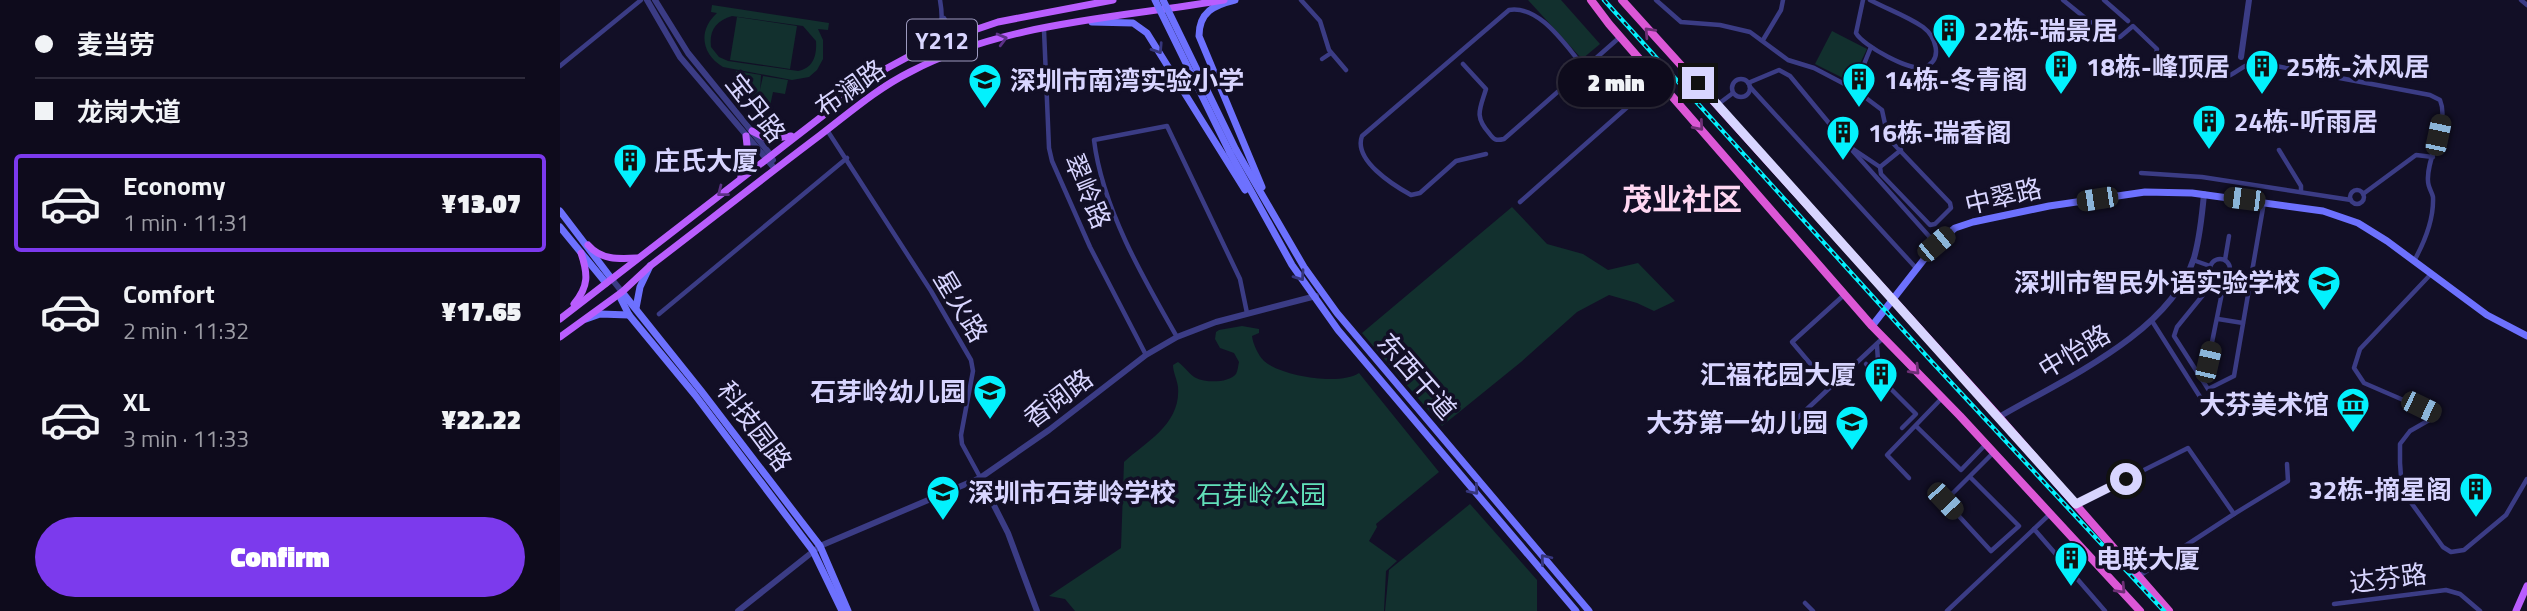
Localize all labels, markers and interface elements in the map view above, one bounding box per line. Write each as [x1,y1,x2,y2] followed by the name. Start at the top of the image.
[1930,11,1968,60] building icon: 22栋-瑞景居
[1974,11,2118,50] place label: 22栋-瑞景居
[907,20,977,60] road number: Y212
[77,25,155,64] text: 麦当劳
[1644,27,1657,40] one-way arrow
[996,32,1008,47] one-way arrow
[1149,42,1162,55] one-way arrow
[2042,47,2080,96] building icon: 18栋-峰顶居
[2086,47,2230,86] place label: 18栋-峰顶居
[2243,47,2281,96] building icon: 25栋-沐风居
[2286,47,2430,86] place label: 25栋-沐风居
[807,50,893,126] street label: 布澜路
[1558,58,1674,108] callout: 2 min
[1840,60,1878,109] building icon: 14栋-冬青阁
[1884,60,2028,99] place label: 14栋-冬青阁
[966,61,1004,110] school or university icon: 深圳市南湾实验小学
[1010,61,1244,100] place label: 深圳市南湾实验小学
[717,65,795,151] street label: 宝丹路
[1587,65,1645,100] text: 2 min
[1682,67,1714,99] route end
[77,92,181,131] text: 龙岗大道
[2190,102,2228,151] building icon: 24栋-听雨居
[2234,102,2378,141] place label: 24栋-听雨居
[2424,112,2453,158] car
[1824,113,1862,162] building icon: 16栋-瑞香阁
[1868,113,2012,152] place label: 16栋-瑞香阁
[1691,118,1703,131] one-way arrow
[611,141,649,190] building icon: 庄氏大厦
[654,141,758,180] place label: 庄氏大厦
[1055,147,1121,235] street label: 翠岭路
[123,166,225,205] text: Economy
[1961,168,2045,224] street label: 中翠路
[39,172,102,235] icon: car
[1622,176,1742,222] district label: 茂业社区
[441,184,521,223] text: ¥13.07
[717,184,730,197] one-way arrow
[2075,185,2120,213] car
[2222,186,2267,212] car
[123,205,249,240] text: 1 min · 11:31
[1914,222,1959,266] car
[924,263,998,349] street label: 星火路
[2014,263,2300,302] place label: 深圳市智民外语实验学校
[2305,263,2343,312] school or university icon: 深圳市智民外语实验学校
[1292,268,1304,281] one-way arrow
[123,274,215,313] text: Comfort
[39,280,102,343] icon: car
[441,292,521,331] text: ¥17.65
[123,313,249,348] text: 2 min · 11:32
[2031,314,2117,388] street label: 中怡路
[1368,324,1466,428] street label: 东西干道
[2194,339,2223,385] car
[1700,355,1856,394] place label: 汇福花园大厦
[1862,355,1900,404] building icon: 汇福花园大厦
[1015,359,1101,437] street label: 香阅路
[1907,362,1920,375] one-way arrow
[810,372,966,411] place label: 石芽岭幼儿园
[971,372,1009,421] school or university icon: 石芽岭幼儿园
[708,373,802,479] street label: 科技园路
[123,382,150,421] text: XL
[2199,385,2329,424] place label: 大芬美术馆
[2334,385,2372,434] museum icon: 大芬美术馆
[39,388,102,451] icon: car
[2398,388,2445,426] car
[441,400,521,439] text: ¥22.22
[1646,403,1828,442] place label: 大芬第一幼儿园
[1833,403,1871,452] school or university icon: 大芬第一幼儿园
[123,421,249,456] text: 3 min · 11:33
[2110,463,2142,495] route start
[2308,470,2452,509] place label: 32栋-摘星阁
[2457,470,2495,519] building icon: 32栋-摘星阁
[924,473,962,522] school or university icon: 深圳市石芽岭学校
[968,473,1176,512] place label: 深圳市石芽岭学校
[1196,475,1326,514] park label: 石芽岭公园
[1923,478,1968,524] car
[1466,482,1478,495] one-way arrow
[35,517,525,597] button: Confirm
[2052,539,2090,588] building icon: 电联大厦
[2096,539,2200,578] place label: 电联大厦
[1541,554,1554,566] one-way arrow
[2347,554,2429,602] street label: 达芬路
[2113,581,2125,594] one-way arrow

